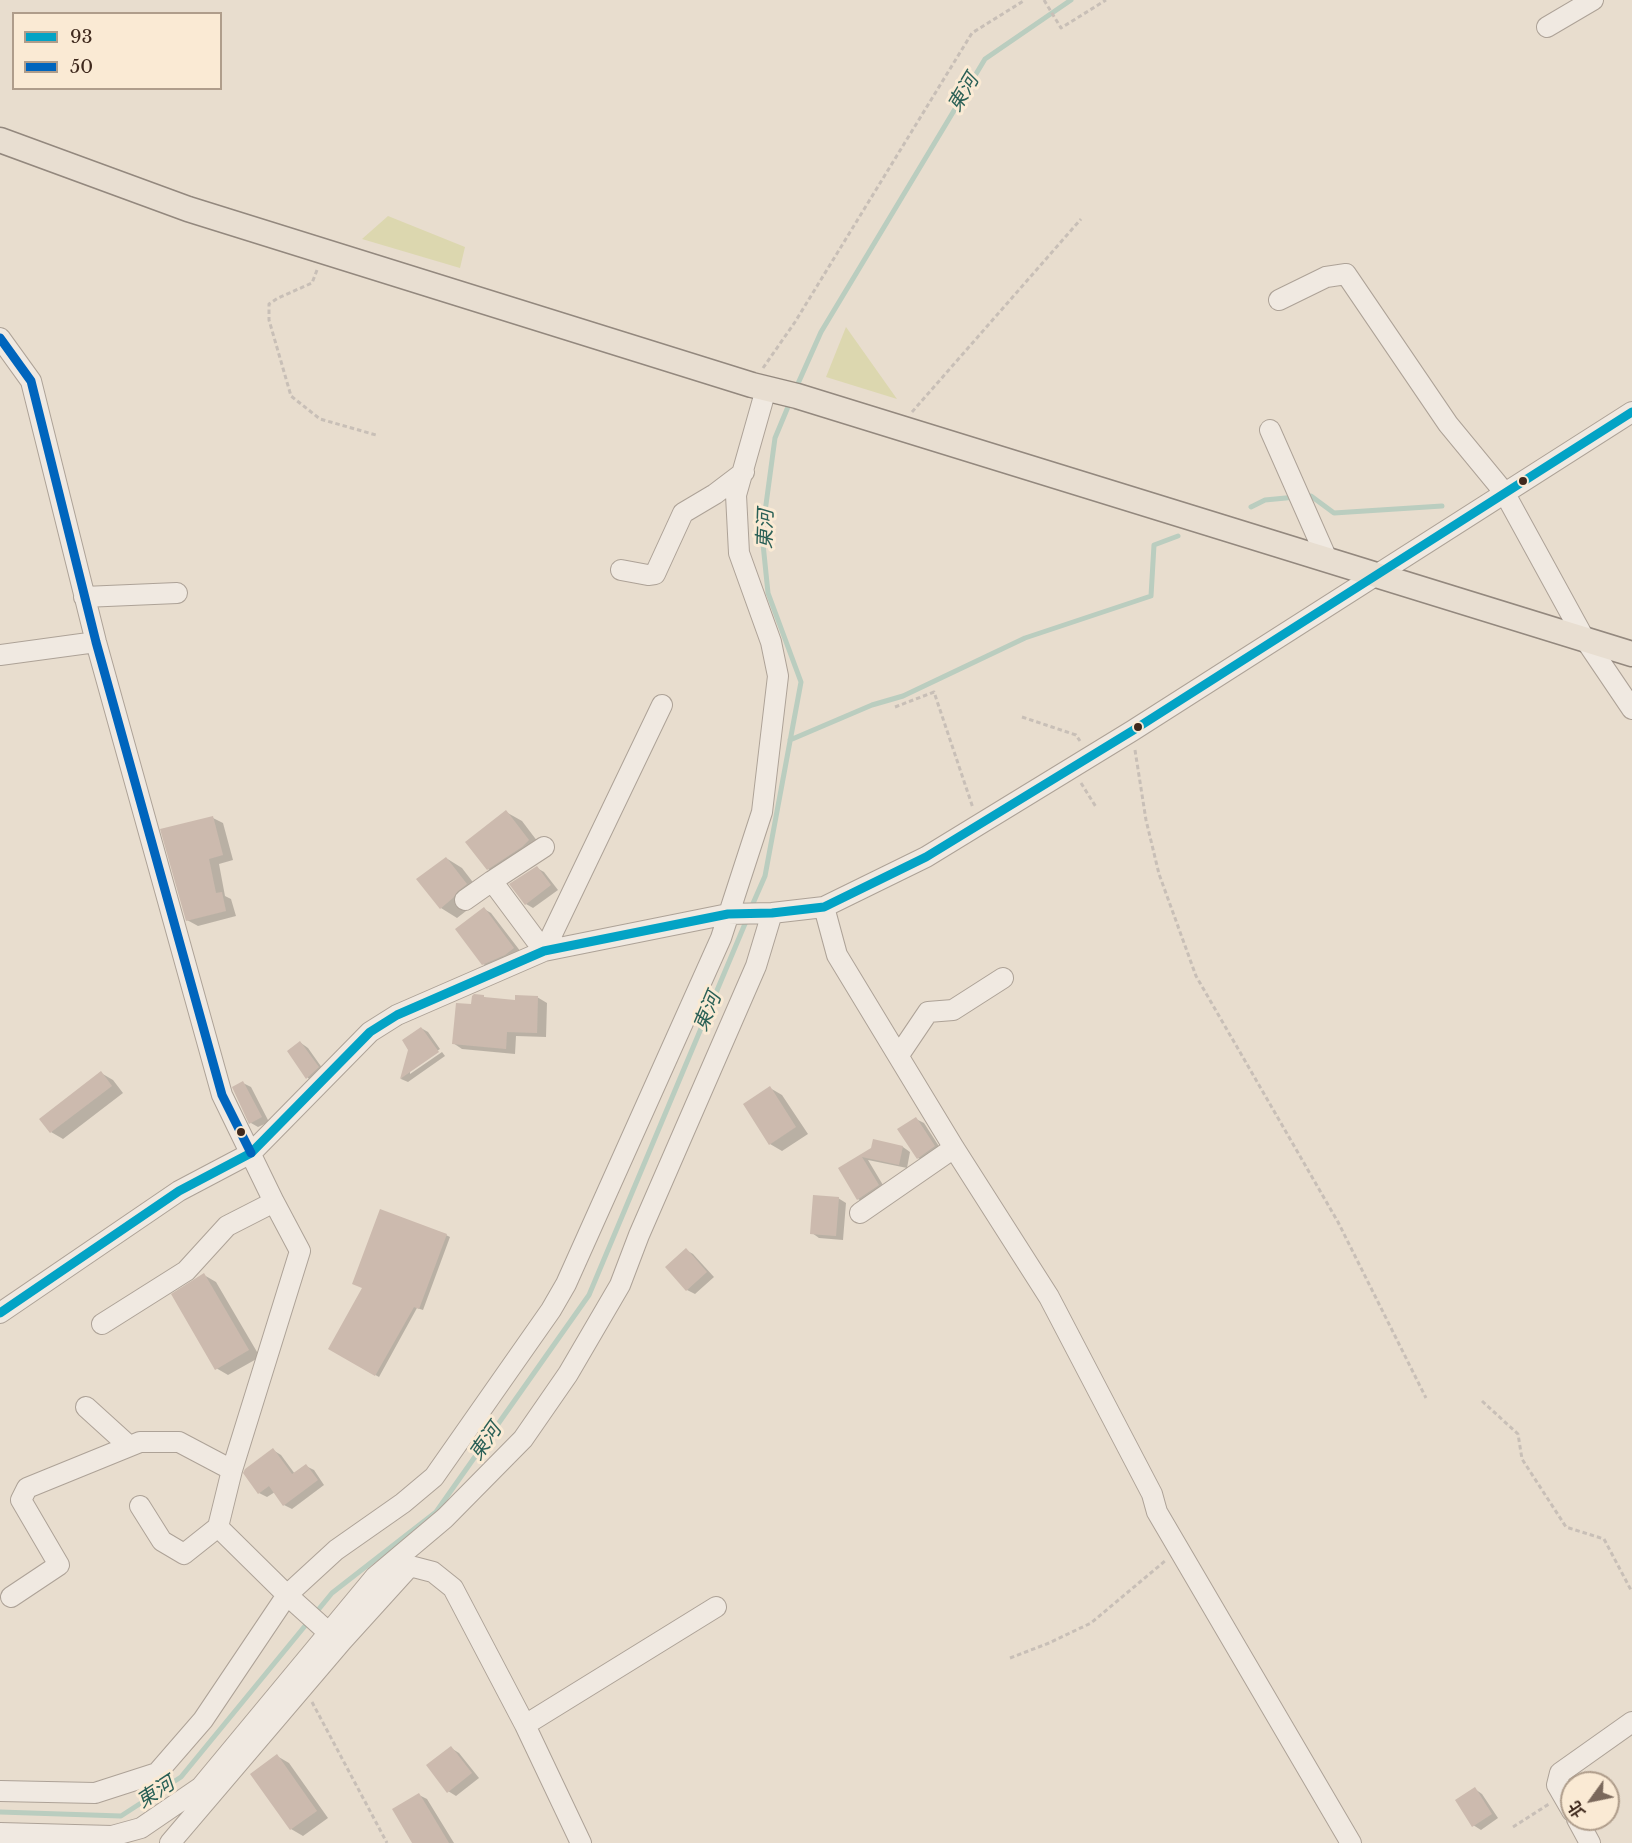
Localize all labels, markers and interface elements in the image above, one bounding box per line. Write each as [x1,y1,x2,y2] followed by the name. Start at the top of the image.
[12,12,222,90] legend
[70,26,93,48] text: 93
[70,56,93,78] text: 50
[943,70,985,116] water label: 東河
[1517,475,1529,487] unlabelled marker
[753,509,779,549] water label: 東河
[1132,721,1144,733] unlabelled marker
[689,989,727,1035] water label: 東河
[235,1126,247,1138] unlabelled marker
[465,1419,507,1465] water label: 東河
[1560,1771,1620,1831] north arrow
[133,1772,179,1814] water label: 東河
[1564,1798,1589,1822] text: 北

